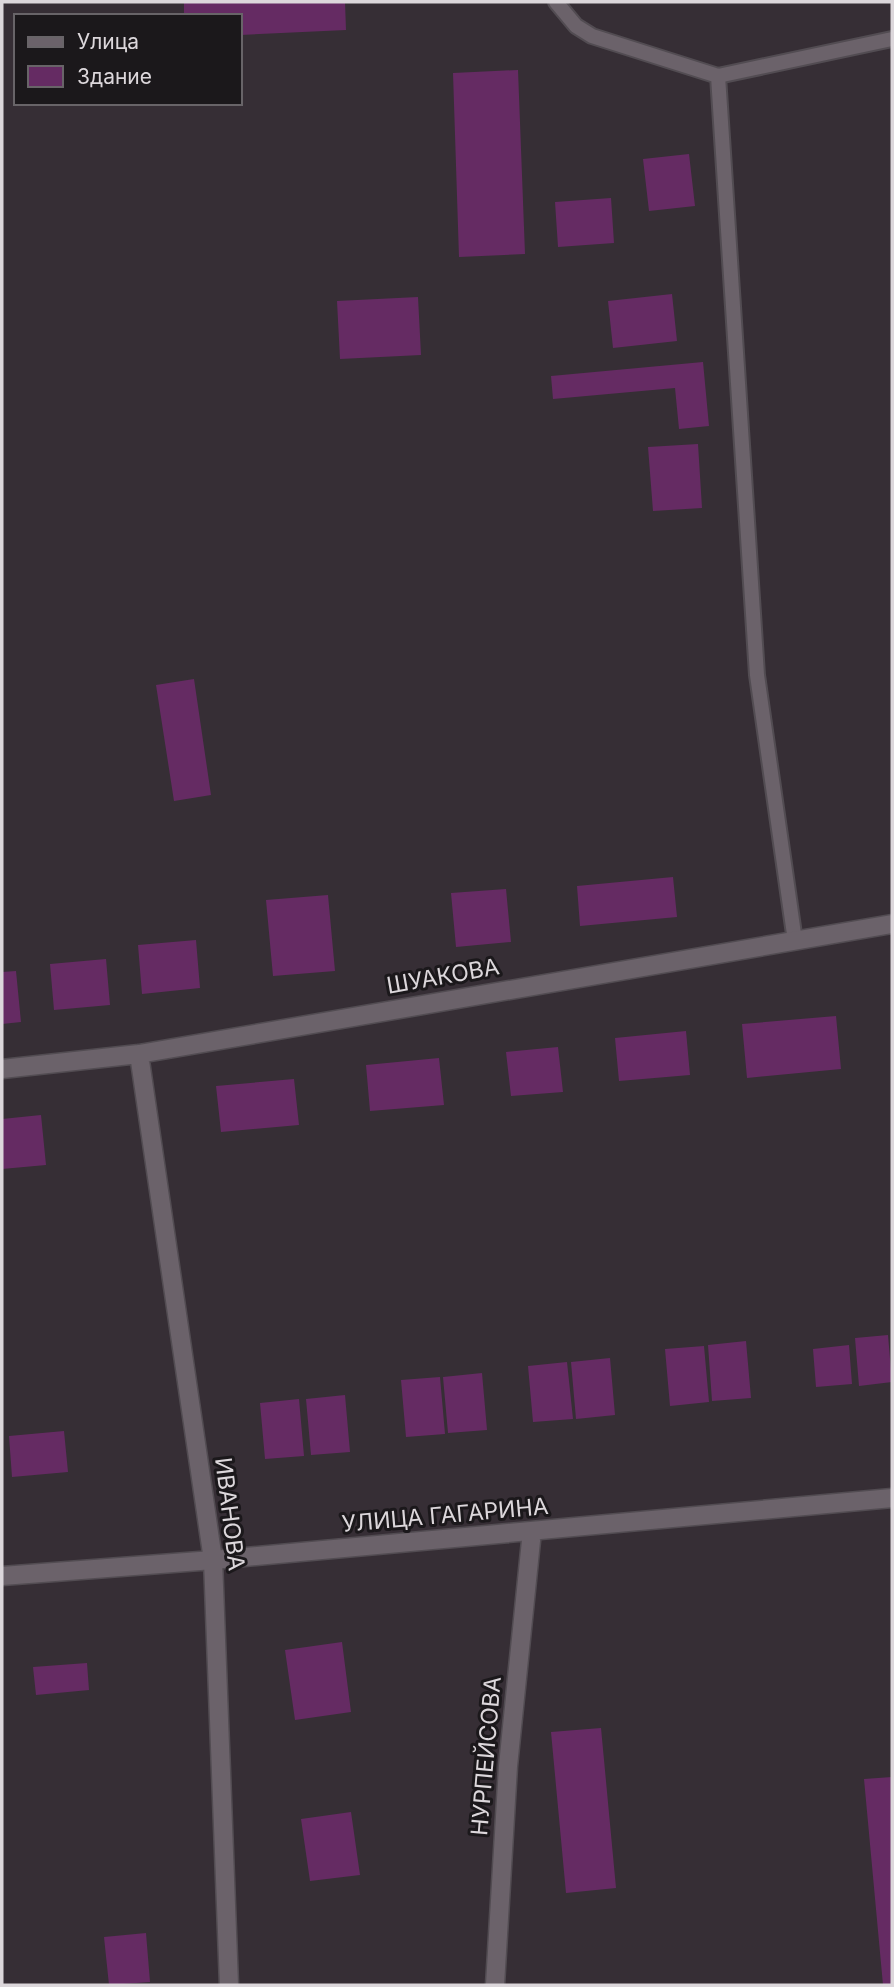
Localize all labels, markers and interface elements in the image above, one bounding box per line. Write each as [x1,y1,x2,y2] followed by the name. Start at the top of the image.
[14,14,242,105] legend
[77,29,139,54] text: Улица
[77,64,152,89] text: Здание
[385,952,502,1000] street label: ШУАКОВА
[209,1456,251,1572] street label: ИВАНОВА
[341,1492,550,1538] street label: УЛИЦА ГАГАРИНА
[465,1675,507,1837] street label: НУРПЕЙСОВА

